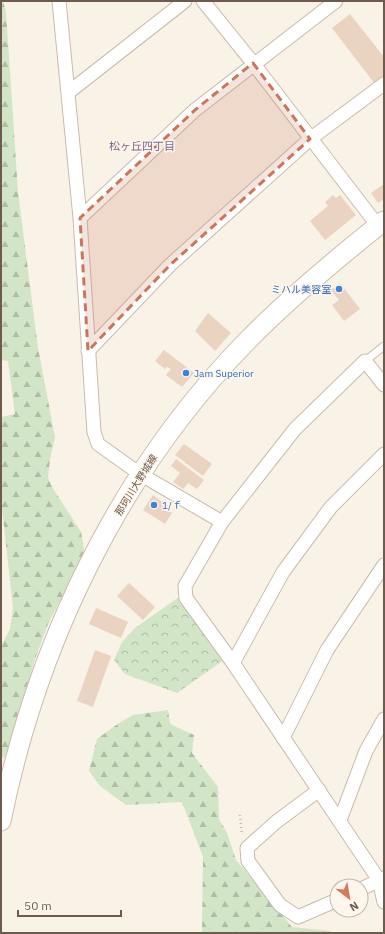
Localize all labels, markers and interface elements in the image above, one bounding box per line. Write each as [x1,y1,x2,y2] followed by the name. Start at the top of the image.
[109,139,175,153] district label: 松ヶ丘四丁目
[271,283,331,296] place label: ミハル美容室
[334,284,344,294] marker: ミハル美容室
[194,367,254,380] place label: Jam Superior
[181,368,191,378] marker: Jam Superior
[112,452,160,518] street label: 那珂川大野城線
[162,499,182,512] place label: 1/ｆ
[149,500,159,510] marker: 1/ｆ
[329,878,369,918] north arrow
[18,892,121,918] scale bar
[24,898,52,913] text: 50 m
[347,899,361,915] text: N

